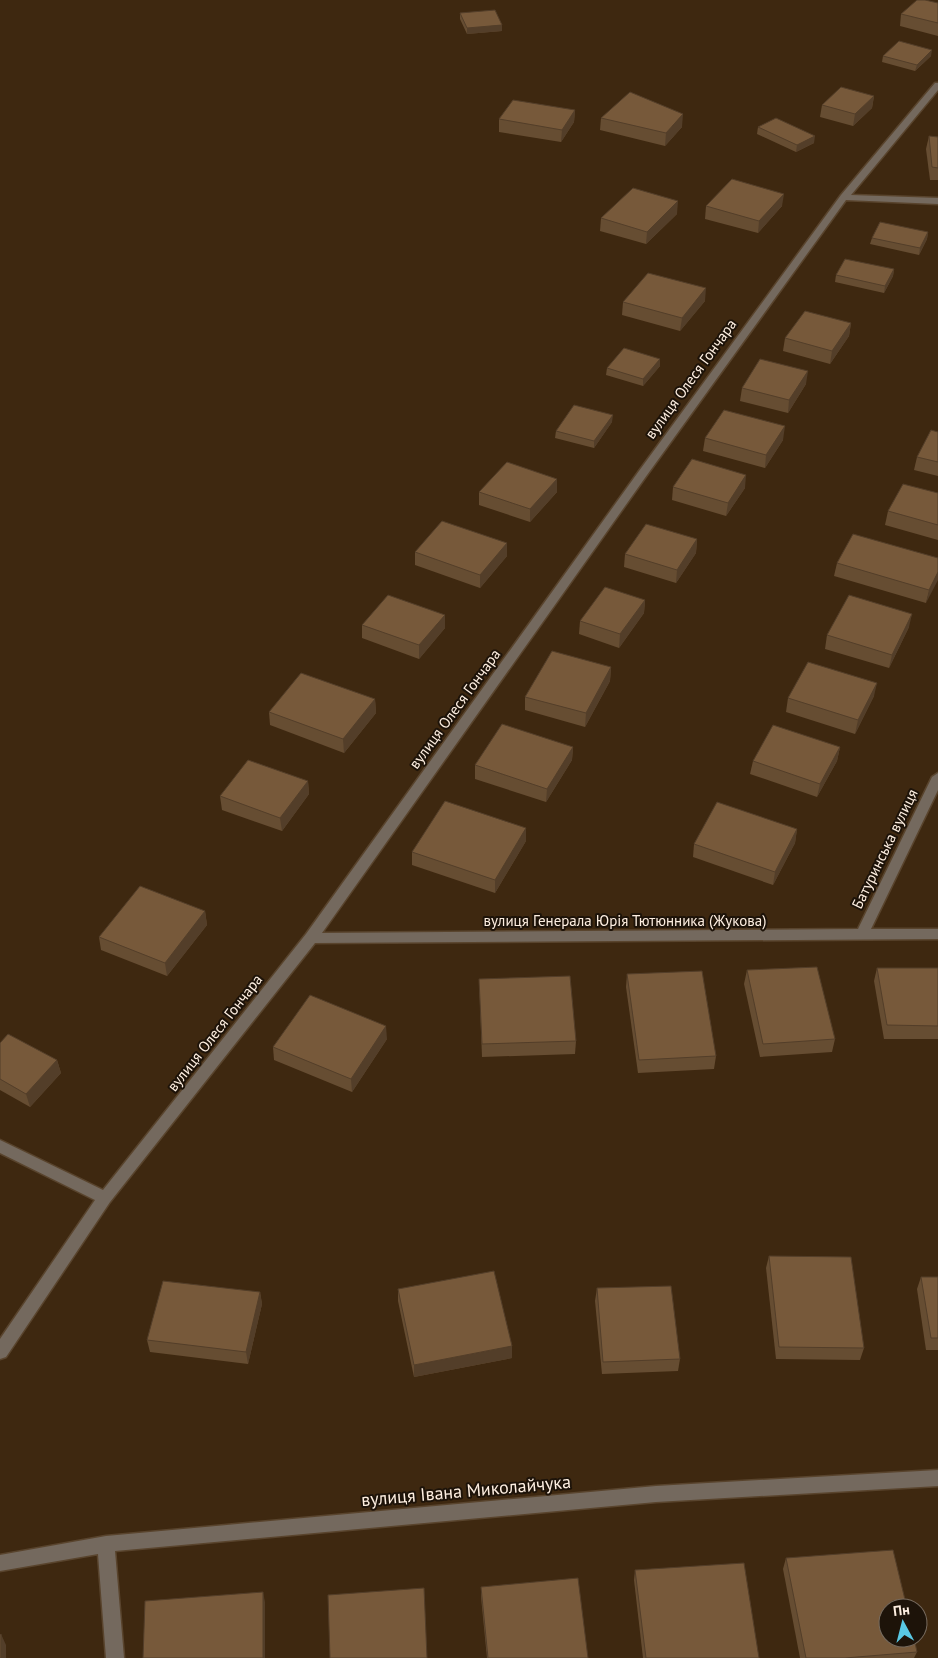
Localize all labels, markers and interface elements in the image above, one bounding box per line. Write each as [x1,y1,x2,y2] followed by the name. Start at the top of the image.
[641,315,740,442] street label: вулиця Олеся Гончара
[405,645,504,772] street label: вулиця Олеся Гончара
[847,786,922,912] street label: Батуринська вулиця
[484,911,766,930] street label: вулиця Генерала Юрія Тютюнника (Жукова)
[163,970,266,1095] street label: вулиця Олеся Гончара
[360,1470,572,1511] street label: вулиця Івана Миколайчука
[878,1598,928,1648] north arrow
[892,1600,911,1620] text: Пн

